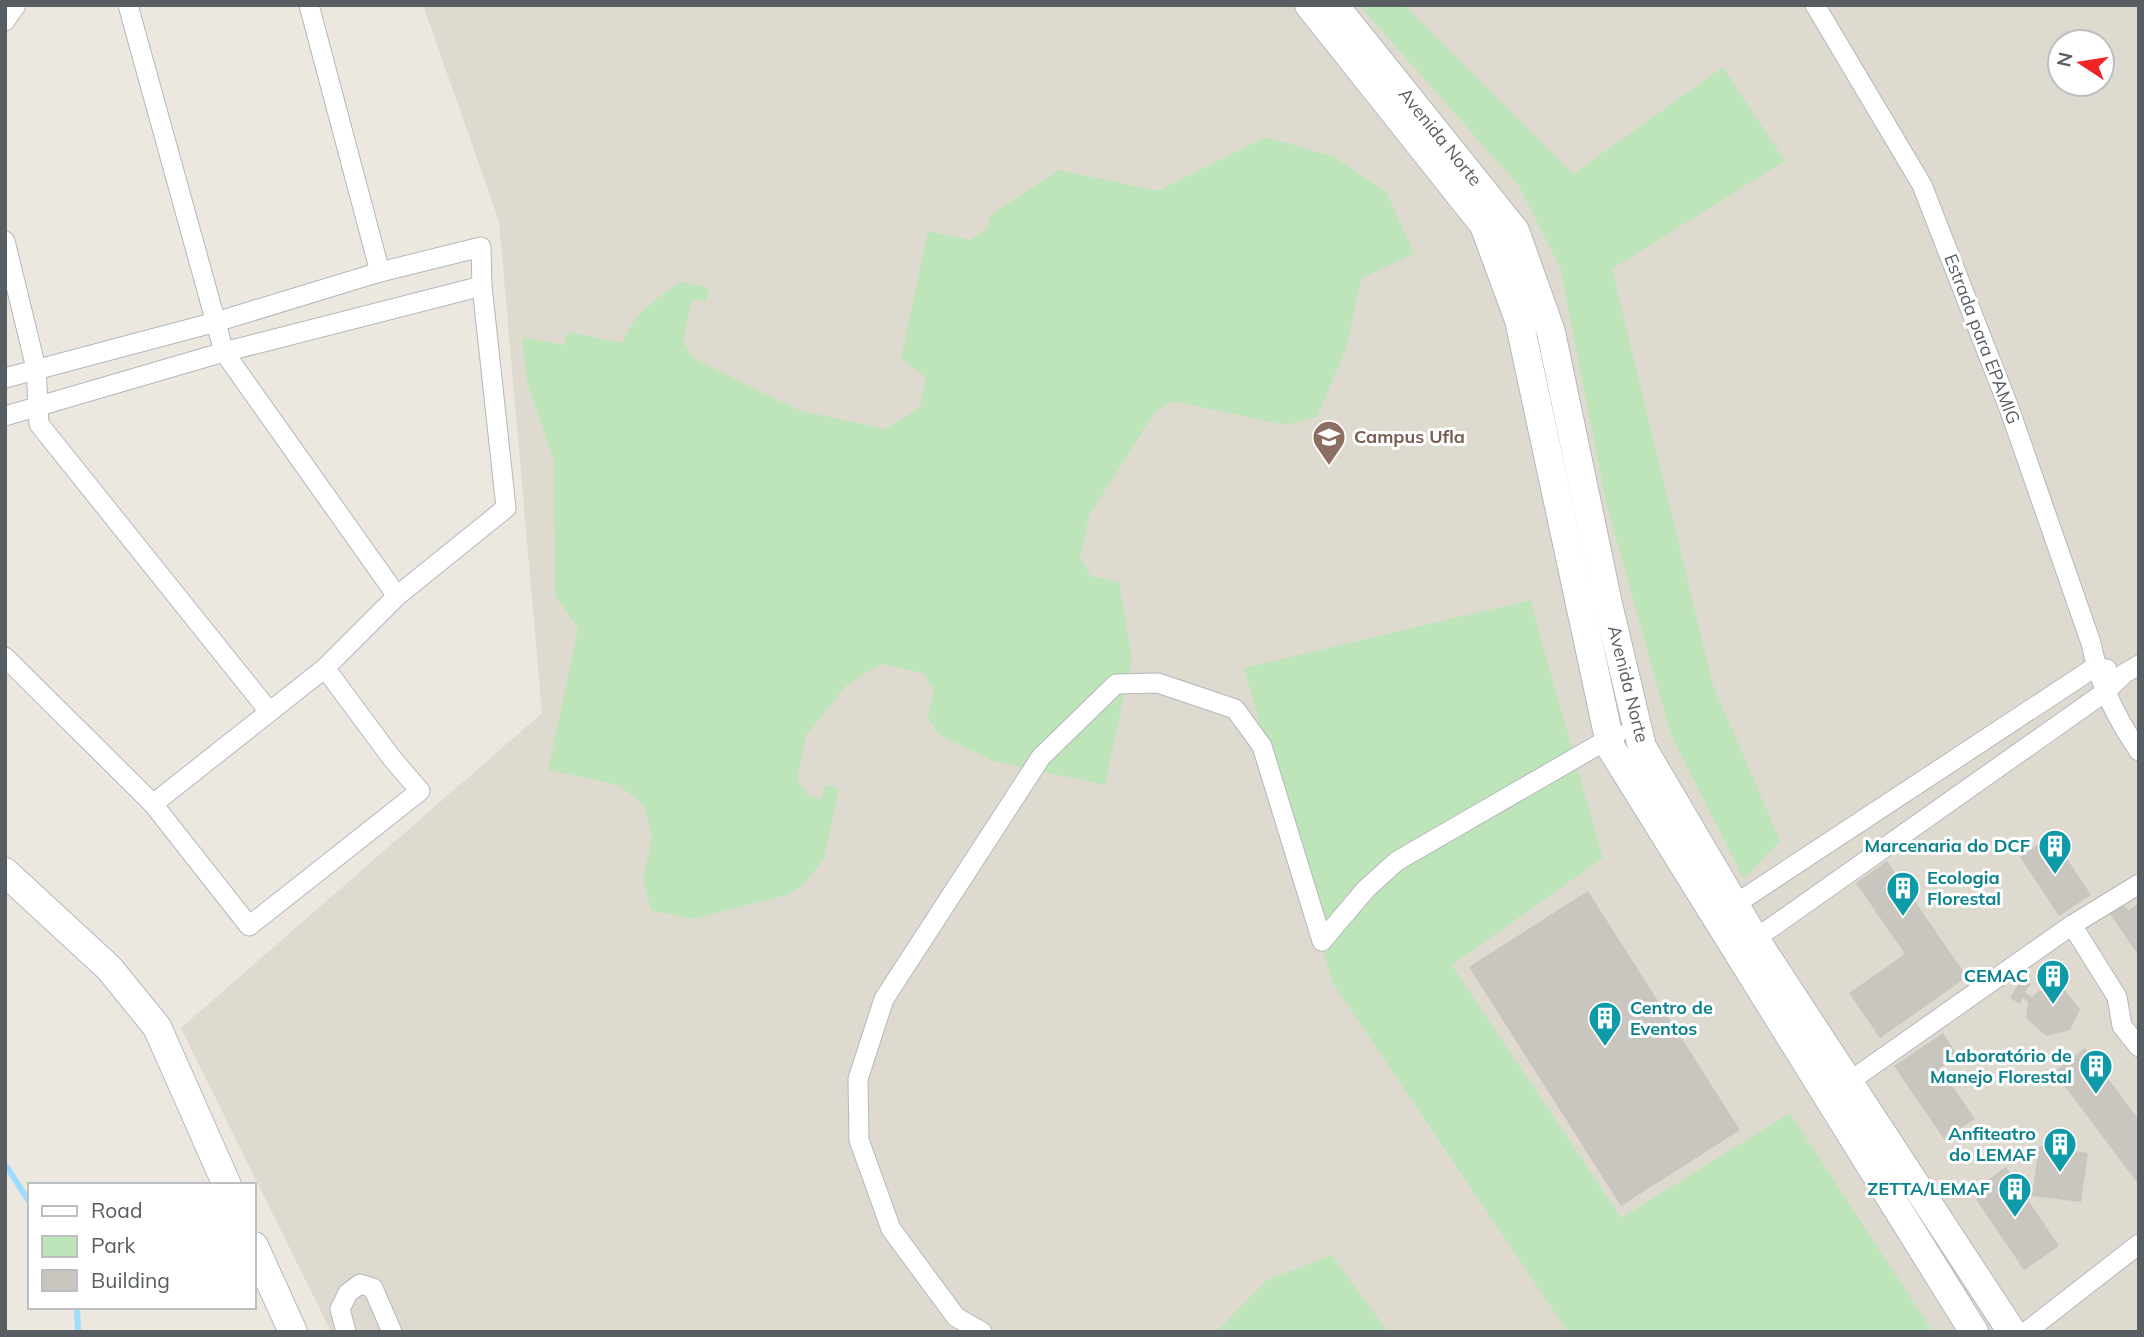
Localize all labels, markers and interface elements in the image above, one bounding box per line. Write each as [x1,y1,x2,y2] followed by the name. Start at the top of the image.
[2046,28,2116,98] north arrow
[2051,50,2078,69] text: N
[1394,83,1487,190] street label: Avenida Norte
[1939,251,2025,427] street label: Estrada para EPAMIG
[1310,418,1348,467] school or university icon: Campus Ufla
[1354,425,1465,448] place label: Campus Ufla
[1603,623,1654,745] street label: Avenida Norte
[2036,827,2074,876] building icon: Marcenaria do DCF
[1865,834,2030,857] place label: Marcenaria do DCF
[1927,866,2001,910] place label: Ecologia Florestal
[1884,869,1922,918] building icon: Ecologia Florestal
[2034,957,2072,1006] building icon: CEMAC
[1964,964,2028,987] place label: CEMAC
[1630,996,1713,1040] place label: Centro de Eventos
[1586,999,1624,1048] building icon: Centro de Eventos
[1930,1044,2072,1088] place label: Laboratório de Manejo Florestal
[2077,1047,2115,1096] building icon: Laboratório de Manejo Florestal
[1948,1122,2036,1166] place label: Anfiteatro do LEMAF
[2041,1125,2079,1174] building icon: Anfiteatro do LEMAF
[1996,1170,2034,1219] building icon: ZETTA/LEMAF
[1867,1177,1990,1200] place label: ZETTA/LEMAF
[28,1183,256,1309] legend
[91,1197,142,1223] text: Road
[91,1232,135,1258] text: Park
[91,1267,170,1293] text: Building

